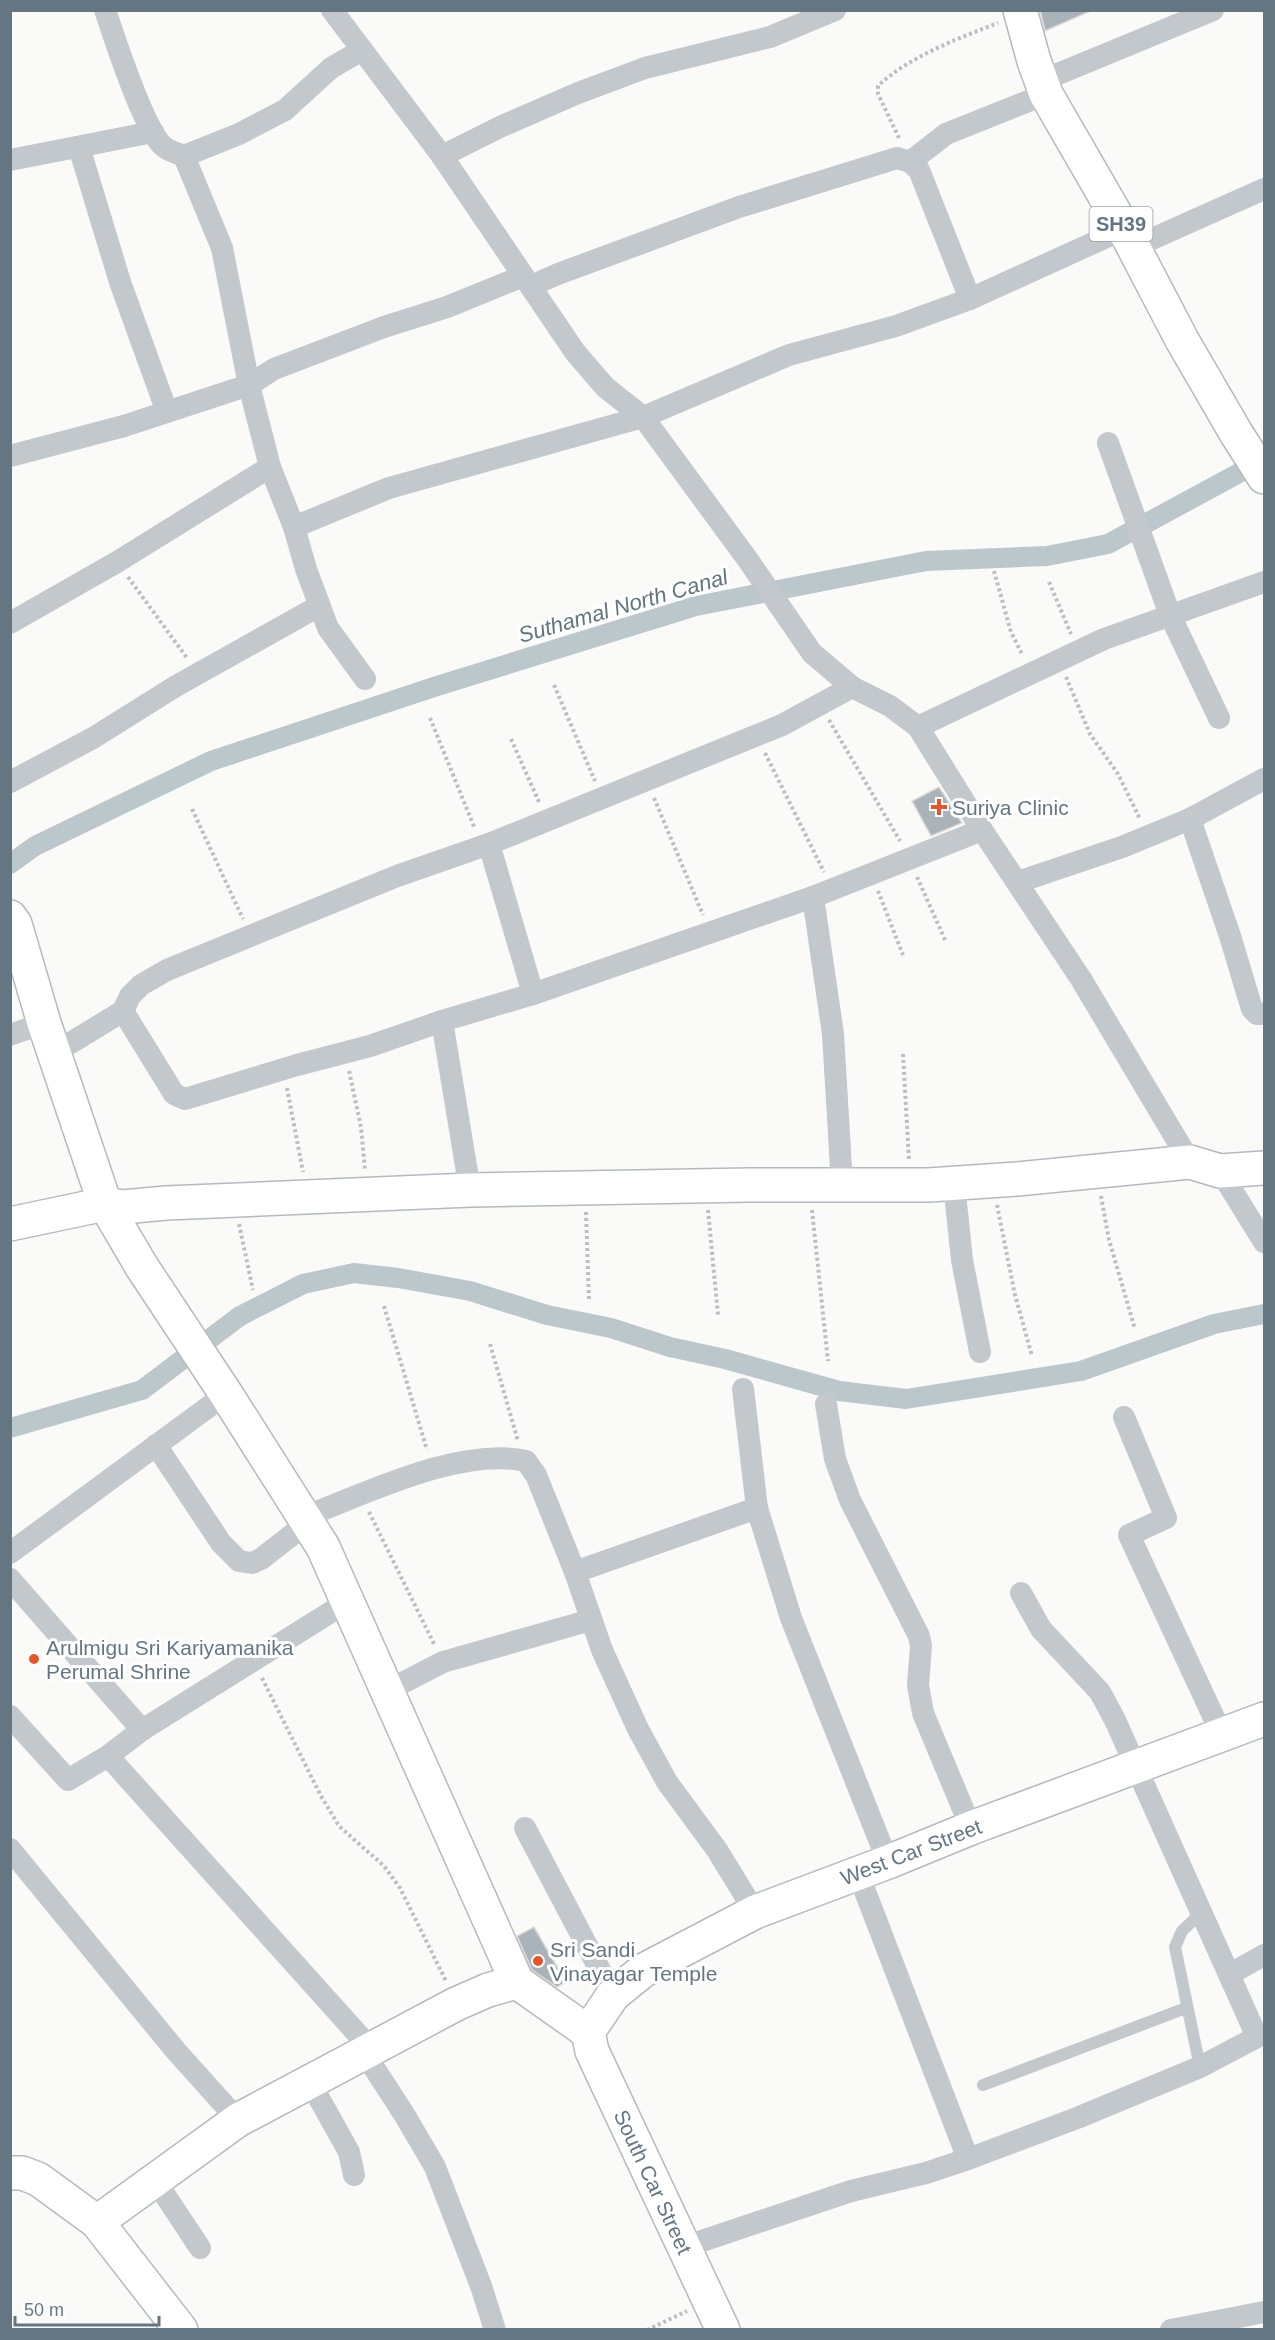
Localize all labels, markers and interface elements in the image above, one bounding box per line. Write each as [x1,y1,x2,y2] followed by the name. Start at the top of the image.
[1090,207,1152,241] road number: SH39
[516,564,732,648] water label: Suthamal North Canal
[952,796,1069,819] place label: Suriya Clinic
[930,798,948,816] marker: Suriya Clinic
[46,1636,294,1683] place label: Arulmigu Sri Kariyamanika Perumal Shrine
[27,1652,41,1666] marker: Arulmigu Sri Kariyamanika Perumal Shrine
[837,1815,985,1889] street label: West Car Street
[550,1938,717,1985] place label: Sri Sandi Vinayagar Temple
[531,1954,545,1968] marker: Sri Sandi Vinayagar Temple
[610,2106,697,2258] street label: South Car Street
[15,2289,159,2327] scale bar
[24,2300,64,2320] text: 50 m

